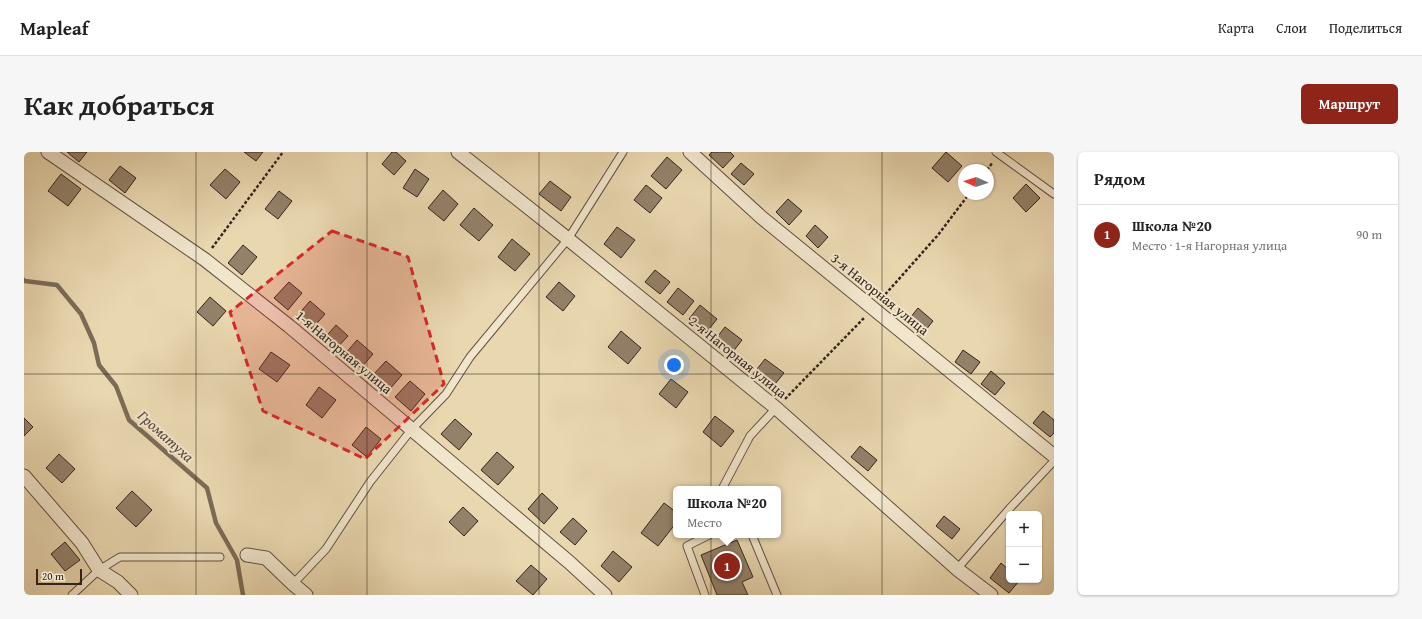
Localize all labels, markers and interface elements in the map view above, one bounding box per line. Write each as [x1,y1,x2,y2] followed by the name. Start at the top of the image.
[20,14,89,42] text: Mapleaf
[1218,18,1254,38] text: Карта
[1276,18,1307,38] text: Слои
[1329,18,1402,38] text: Поделиться
[24,84,214,125] text: Как добраться
[1301,84,1398,124] button: Маршрут
[958,164,994,200] north arrow
[1094,166,1145,191] text: Рядом
[1132,215,1212,236] text: Школа №20
[1104,225,1110,244] text: 1
[1356,225,1382,244] text: 90 m
[1132,236,1287,255] text: Место · 1-я Нагорная улица
[827,248,934,340] street label: 3-я Нагорная улица
[291,305,397,399] street label: 1-я Нагорная улица
[685,311,792,403] street label: 2-я Нагорная улица
[664,355,684,375] your location
[133,405,199,467] water label: Громатуха
[673,486,781,538] popup
[687,492,767,513] text: Школа №20
[1006,511,1042,583] map controls
[1006,511,1042,547] button: +
[687,513,722,532] text: Место
[1006,547,1042,583] button: −
[714,551,740,581] pin: 1
[36,567,82,586] scale bar
[42,568,64,584] text: 20 m

